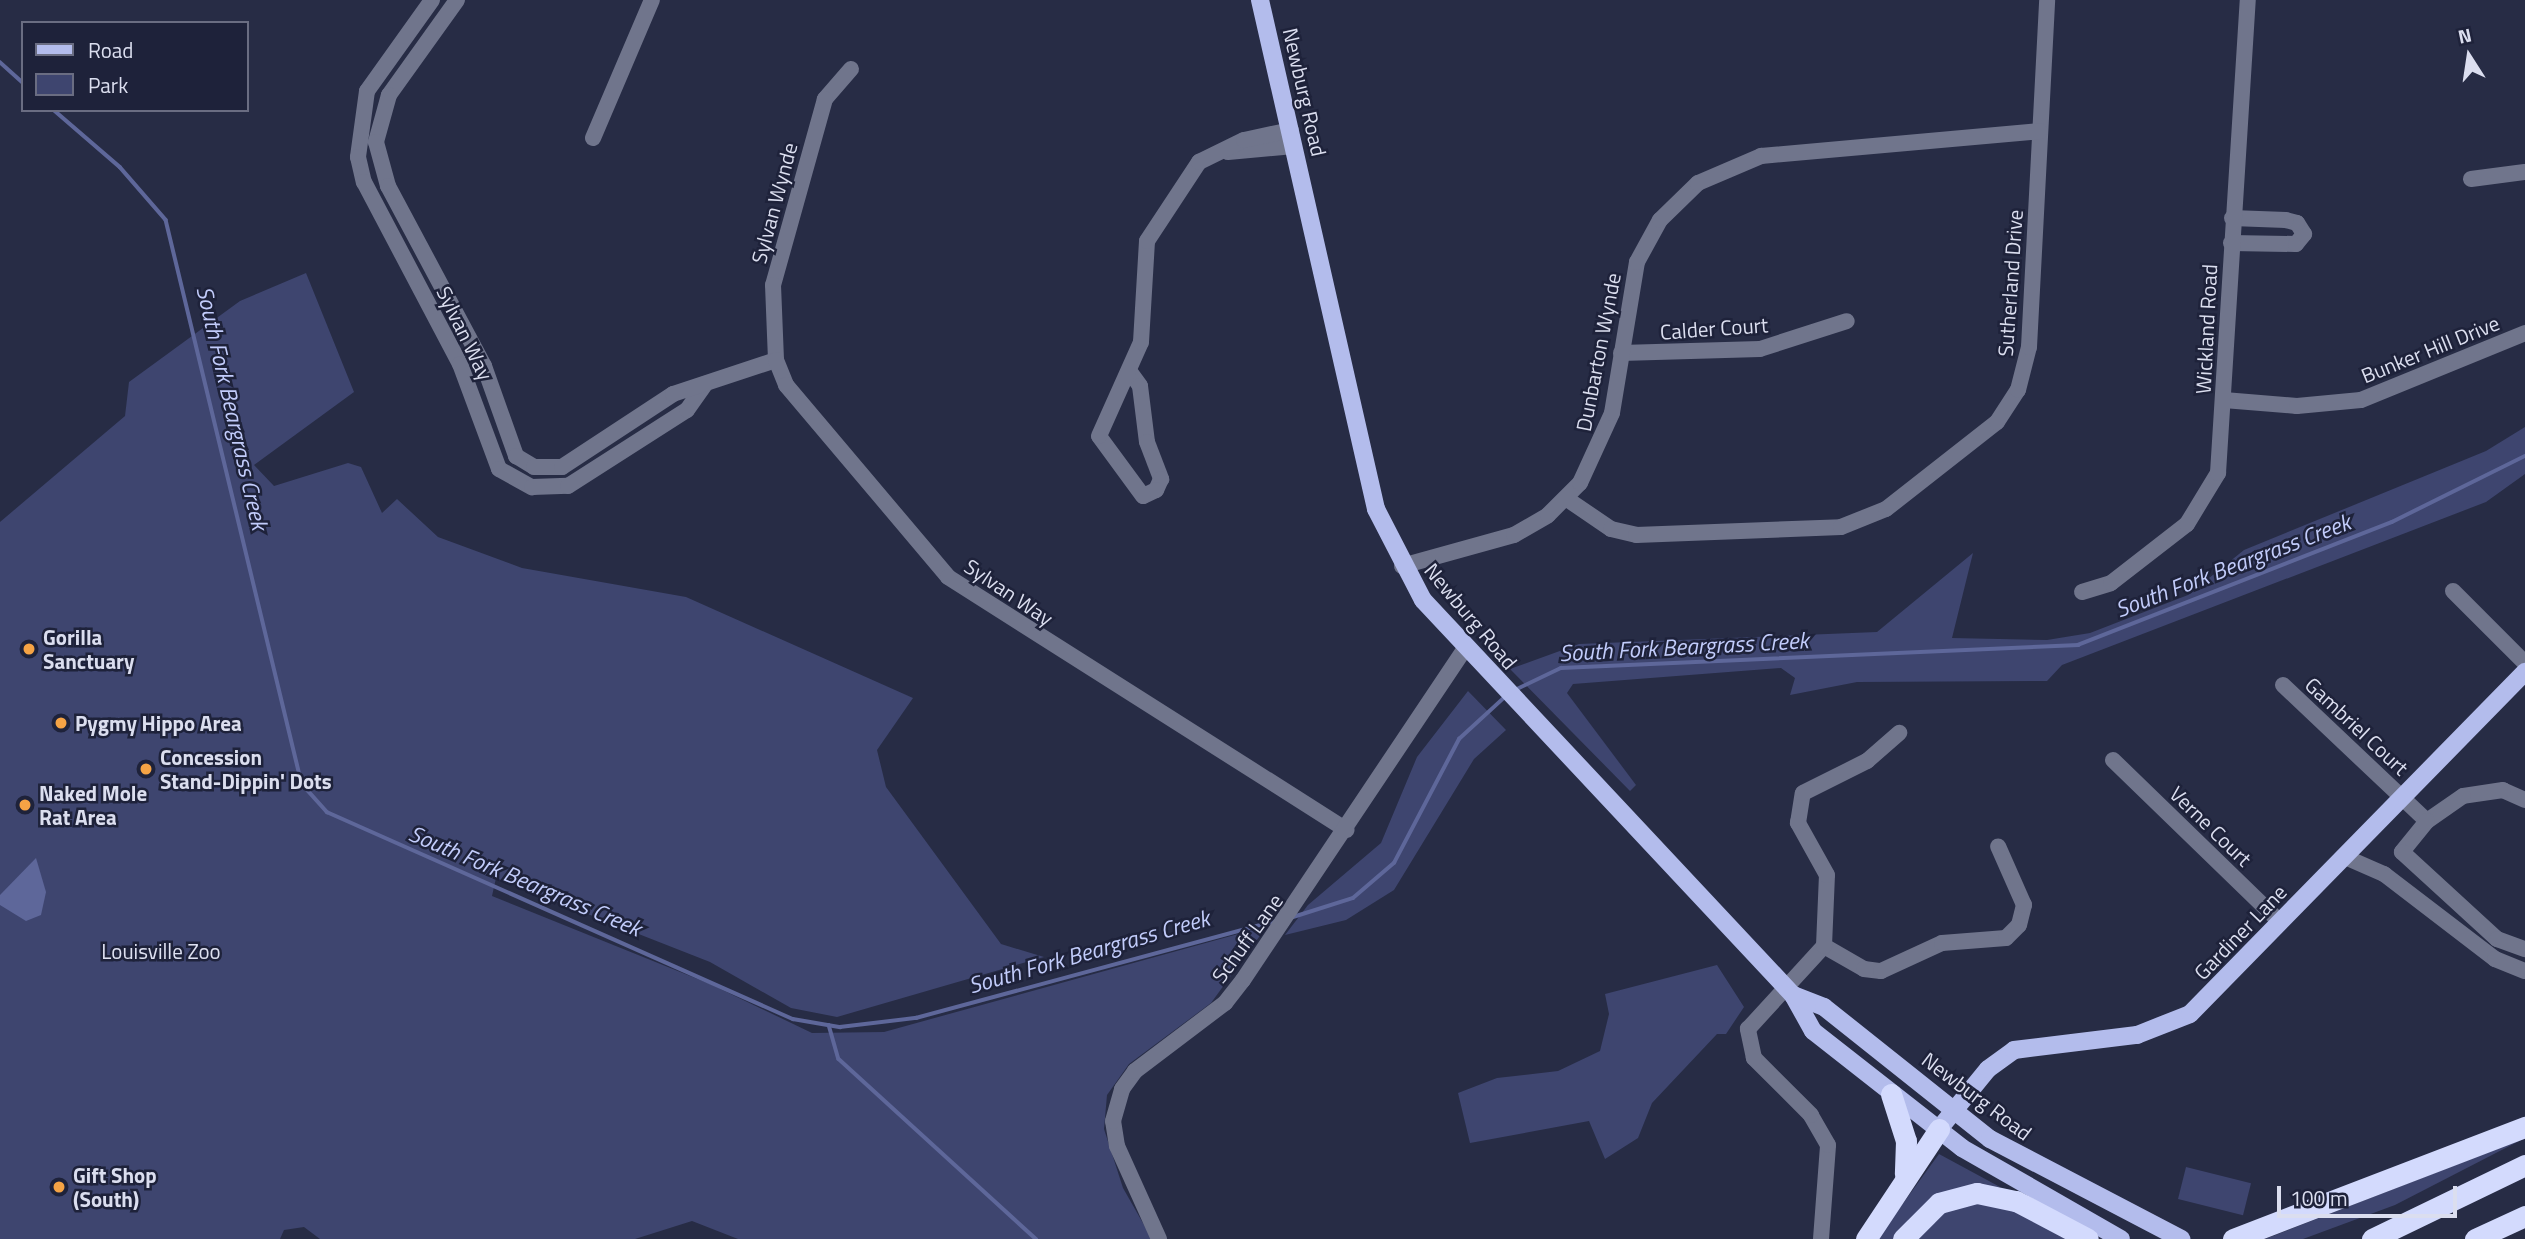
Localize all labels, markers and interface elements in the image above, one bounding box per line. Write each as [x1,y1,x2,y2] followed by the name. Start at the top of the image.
[2455,19,2474,51] text: N
[21,21,248,112] legend
[2434,21,2504,91] north arrow
[1278,25,1332,159] street label: Newburg Road
[88,34,133,66] text: Road
[88,69,128,101] text: Park
[746,140,802,266] street label: Sylvan Wynde
[1992,209,2028,357] street label: Sutherland Drive
[2190,263,2222,395] street label: Wickland Road
[1570,271,1626,433] street label: Dunbarton Wynde
[431,282,499,384] street label: Sylvan Way
[190,283,274,533] water label: South Fork Beargrass Creek
[2357,310,2503,388] street label: Bunker Hill Drive
[1659,312,1769,344] street label: Calder Court
[2112,508,2354,624] water label: South Fork Beargrass Creek
[960,553,1058,631] street label: Sylvan Way
[1419,558,1523,674] street label: Newburg Road
[43,624,134,674] place label: Gorilla Sanctuary
[1559,627,1809,667] water label: South Fork Beargrass Creek
[21,641,37,657] marker: Gorilla Sanctuary
[2300,672,2414,780] street label: Gambriel Court
[75,710,242,736] place label: Pygmy Hippo Area
[53,715,69,731] marker: Pygmy Hippo Area
[160,744,332,794] place label: Concession Stand-Dippin' Dots
[138,761,154,777] marker: Concession Stand-Dippin' Dots
[39,780,147,830] place label: Naked Mole Rat Area
[2165,781,2257,871] street label: Verne Court
[17,797,33,813] marker: Naked Mole Rat Area
[405,820,645,942] water label: South Fork Beargrass Creek
[2188,879,2292,985] street label: Gardiner Lane
[1206,889,1288,987] street label: Schuff Lane
[965,904,1213,1000] water label: South Fork Beargrass Creek
[101,938,221,964] park label: Louisville Zoo
[1917,1047,2037,1145] street label: Newburg Road
[73,1162,157,1212] place label: Gift Shop (South)
[2280,1172,2460,1216] scale bar
[51,1179,67,1195] marker: Gift Shop (South)
[2290,1182,2347,1214] text: 100 m

